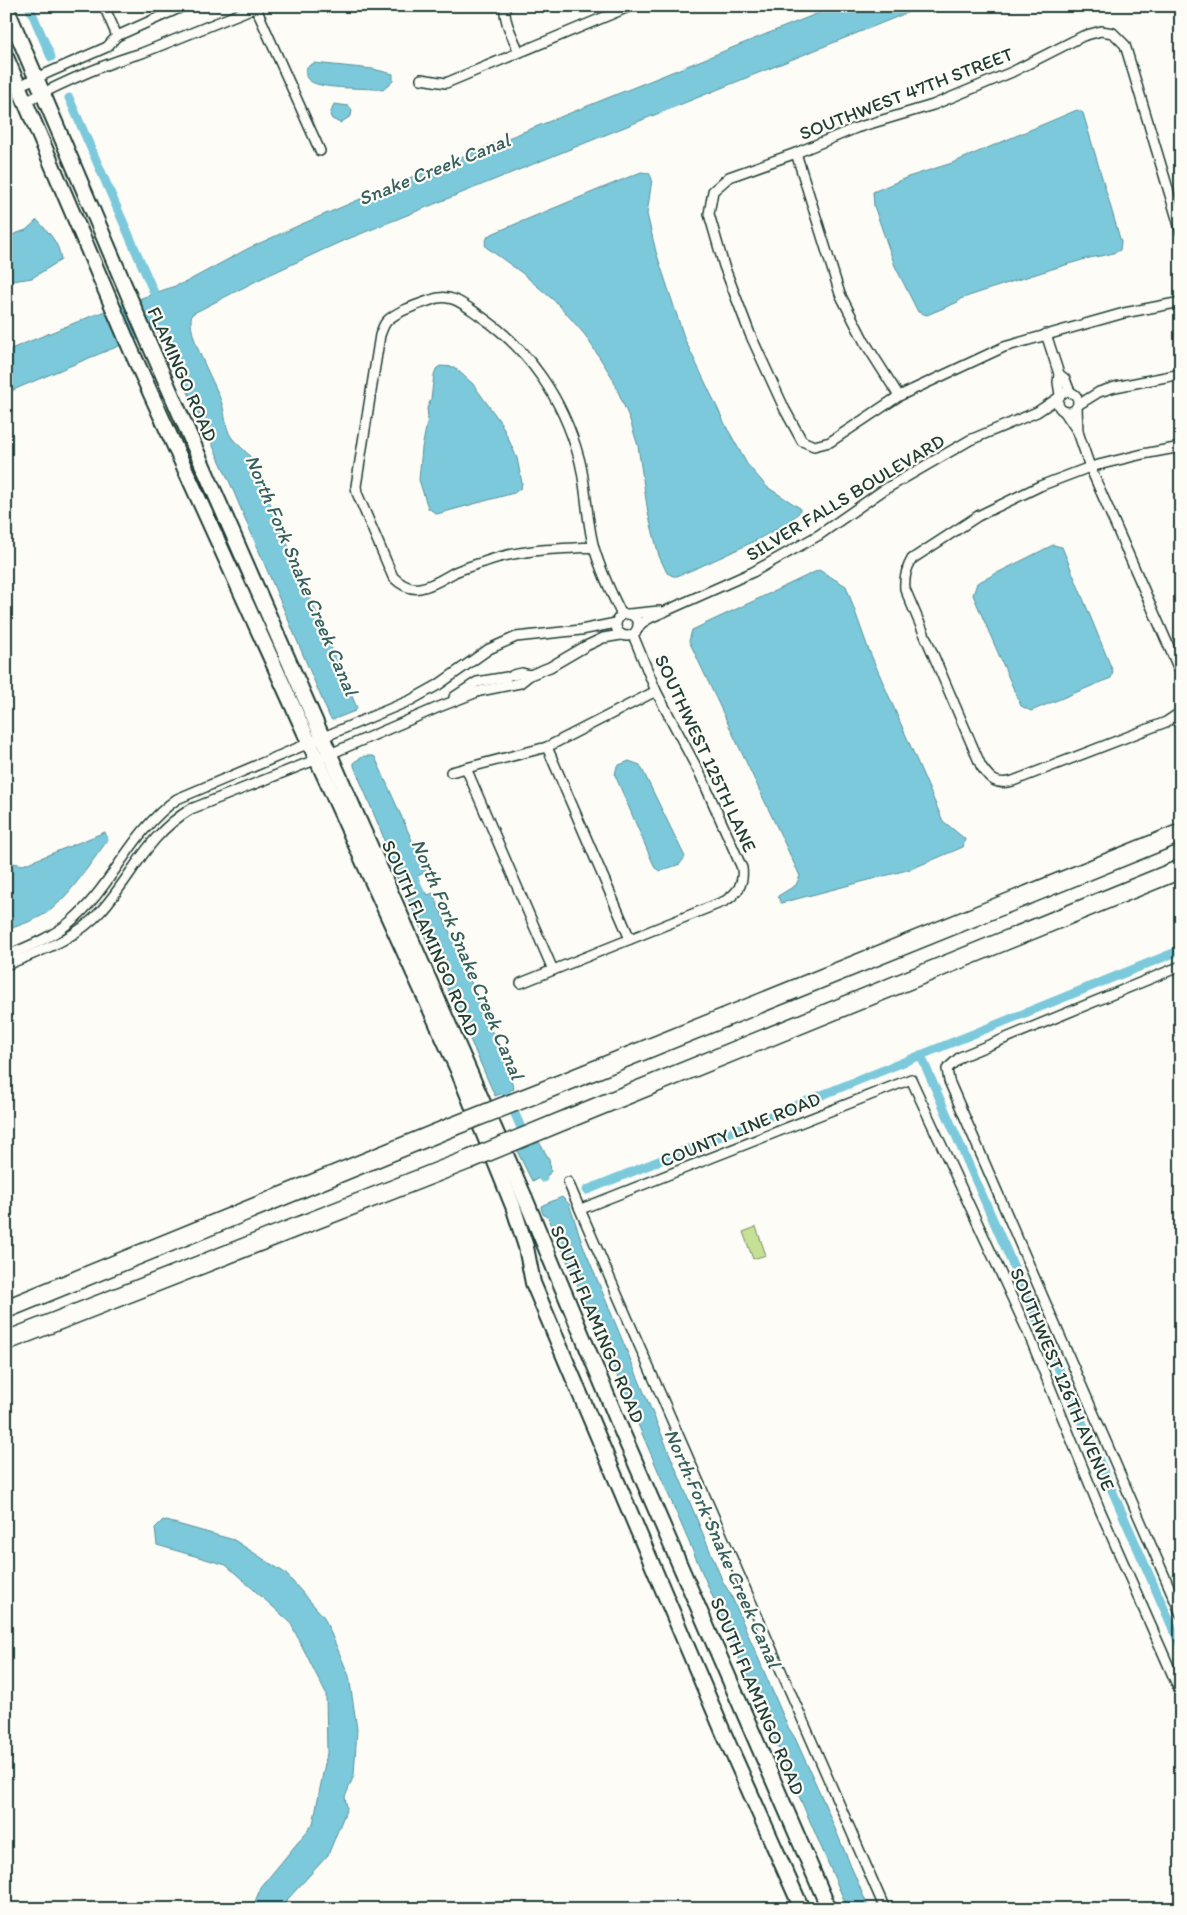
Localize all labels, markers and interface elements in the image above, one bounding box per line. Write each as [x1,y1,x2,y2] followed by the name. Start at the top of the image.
[796,42,1017,145] street label: SOUTHWEST 47TH STREET
[355,127,515,210] water label: Snake Creek Canal
[142,303,223,445] street label: FLAMINGO ROAD
[742,429,949,566] street label: SILVER FALLS BOULEVARD
[240,451,364,700] water label: North Fork Snake Creek Canal
[650,651,762,856] street label: SOUTHWEST 125TH LANE
[406,835,530,1084] water label: North Fork Snake Creek Canal
[377,836,484,1040] street label: SOUTH FLAMINGO ROAD
[657,1087,824,1172] street label: COUNTY LINE ROAD
[545,1222,650,1427] street label: SOUTH FLAMINGO ROAD
[1005,1264,1120,1494] street label: SOUTHWEST 126TH AVENUE
[659,1425,787,1672] water label: North Fork Snake Creek Canal
[705,1594,810,1799] street label: SOUTH FLAMINGO ROAD

